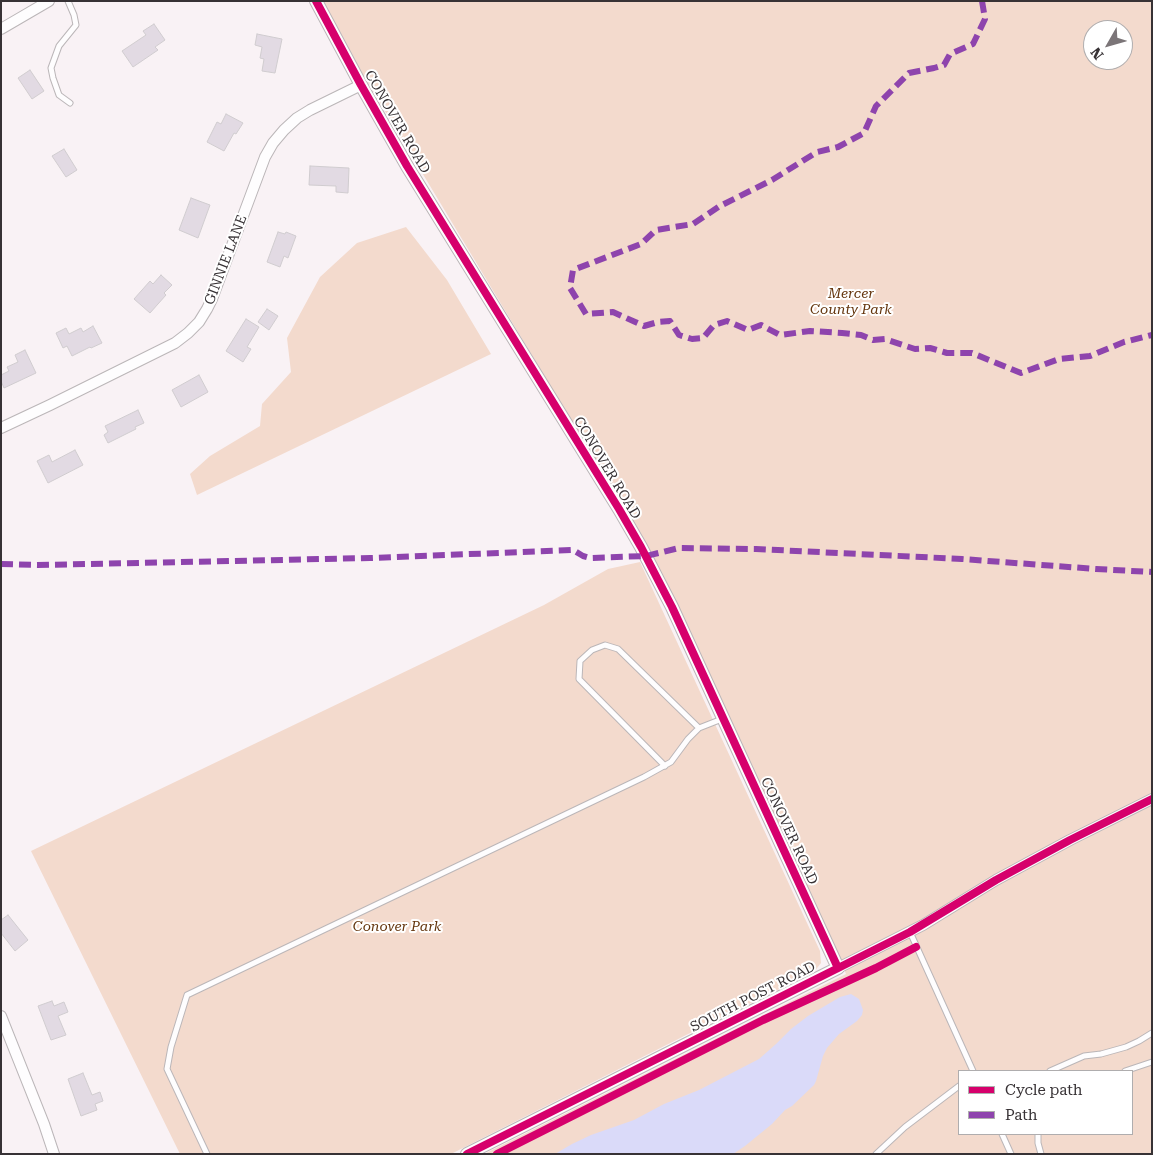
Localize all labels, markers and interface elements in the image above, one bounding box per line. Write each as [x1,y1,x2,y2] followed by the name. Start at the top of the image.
[1083,20,1133,70] north arrow
[1087,44,1107,63] text: N
[361,67,433,177] street label: CONOVER ROAD
[201,213,251,307] street label: GINNIE LANE
[810,286,892,318] park label: Mercer County Park
[570,414,644,522] street label: CONOVER ROAD
[757,775,821,887] street label: CONOVER ROAD
[353,919,441,935] park label: Conover Park
[688,958,818,1036] street label: SOUTH POST ROAD
[958,1070,1133,1135] legend
[1005,1081,1082,1099] text: Cycle path
[1005,1106,1038,1124] text: Path

